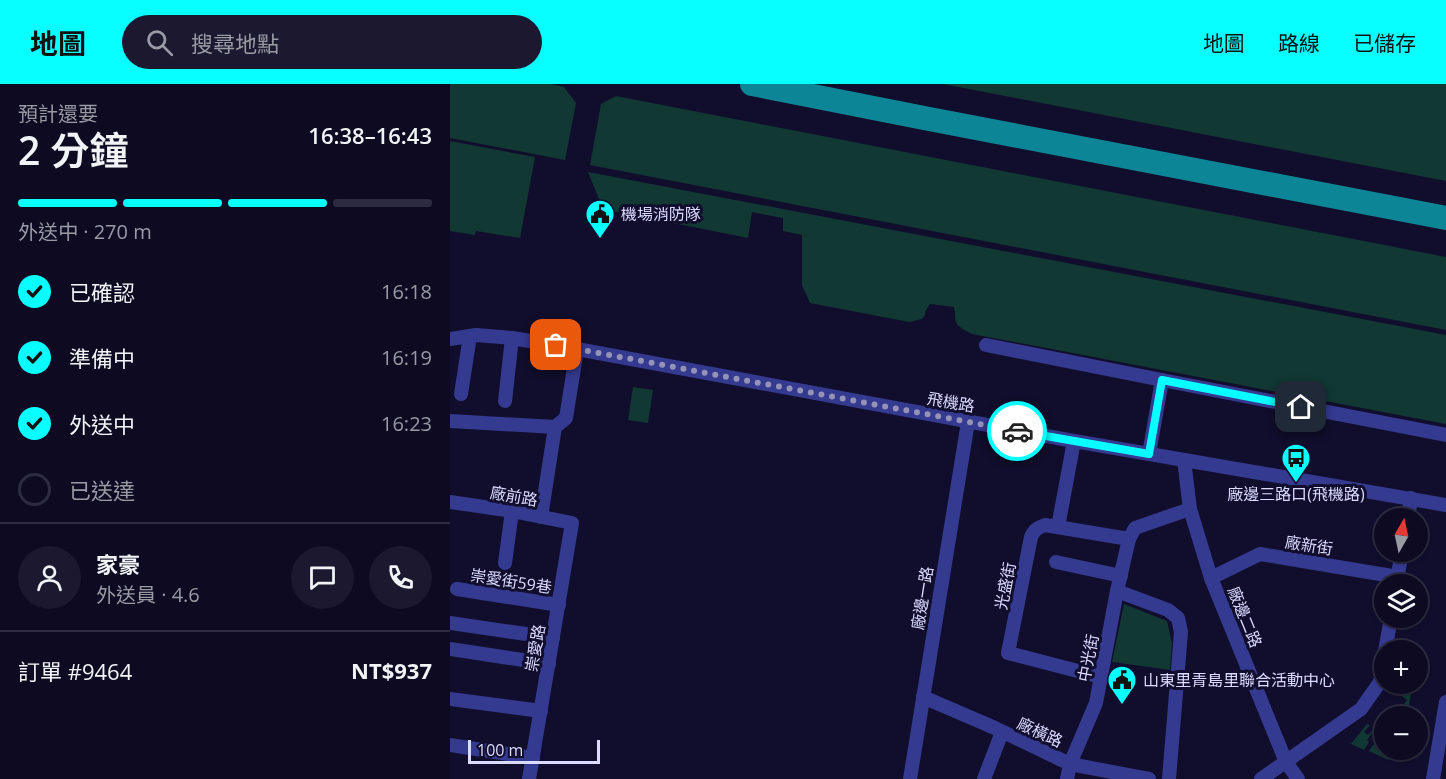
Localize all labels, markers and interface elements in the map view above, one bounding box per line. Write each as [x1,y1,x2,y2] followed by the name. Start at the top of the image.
[122,15,542,69] search box
[30,24,86,62] text: 地圖
[143,26,176,59] icon: search
[191,28,279,58] text: 搜尋地點
[1203,29,1245,57] text: 地圖
[1278,29,1320,57] text: 路線
[1353,29,1416,57] text: 已儲存
[18,100,98,127] text: 預計還要
[308,120,432,150] text: 16:38–16:43
[18,123,128,176] text: 2 分鐘
[584,198,616,240] public building icon: 機場消防隊
[621,203,701,225] place label: 機場消防隊
[18,218,152,245] text: 外送中 · 270 m
[18,275,51,308] icon: check
[69,277,135,307] text: 已確認
[381,278,432,305] text: 16:18
[530,319,581,370] pin
[539,328,572,361] icon: bag
[18,341,51,374] icon: check
[69,343,135,373] text: 準備中
[381,344,432,371] text: 16:19
[1275,381,1326,432] pin
[925,387,977,417] street label: 飛機路
[1284,390,1317,423] icon: home
[987,401,1047,461] courier
[18,407,51,440] icon: check
[69,409,135,439] text: 外送中
[381,410,432,437] text: 16:23
[1001,415,1034,448] icon: car
[1280,442,1312,484] bus stop icon: 廠邊三路口(飛機路)
[69,475,135,505] text: 已送達
[488,481,540,511] street label: 廠前路
[1227,483,1365,505] place label: 廠邊三路口(飛機路)
[1374,508,1428,562] north arrow
[1374,508,1428,760] map controls
[1284,530,1334,560] street label: 廠新街
[18,546,81,609] button: person
[291,546,354,609] button: chat
[369,546,432,609] button: phone
[96,549,140,579] text: 家豪
[990,560,1020,612] street label: 光盛街
[469,564,553,598] street label: 崇愛街59巷
[906,565,938,631] street label: 廠邊一路
[1374,574,1428,628] button: layers
[96,581,200,608] text: 外送員 · 4.6
[1223,583,1267,651] street label: 廠邊二路
[520,622,550,674] street label: 崇愛路
[1073,632,1103,684] street label: 中光街
[1374,640,1428,694] button: +
[351,655,432,685] text: NT$937
[18,656,132,686] text: 訂單 #9464
[1106,664,1138,706] public building icon: 山東里青島里聯合活動中心
[1143,669,1335,691] place label: 山東里青島里聯合活動中心
[1374,706,1428,760] button: −
[1014,712,1066,752] street label: 廠橫路
[468,737,600,764] scale bar
[477,739,523,761] text: 100 m

